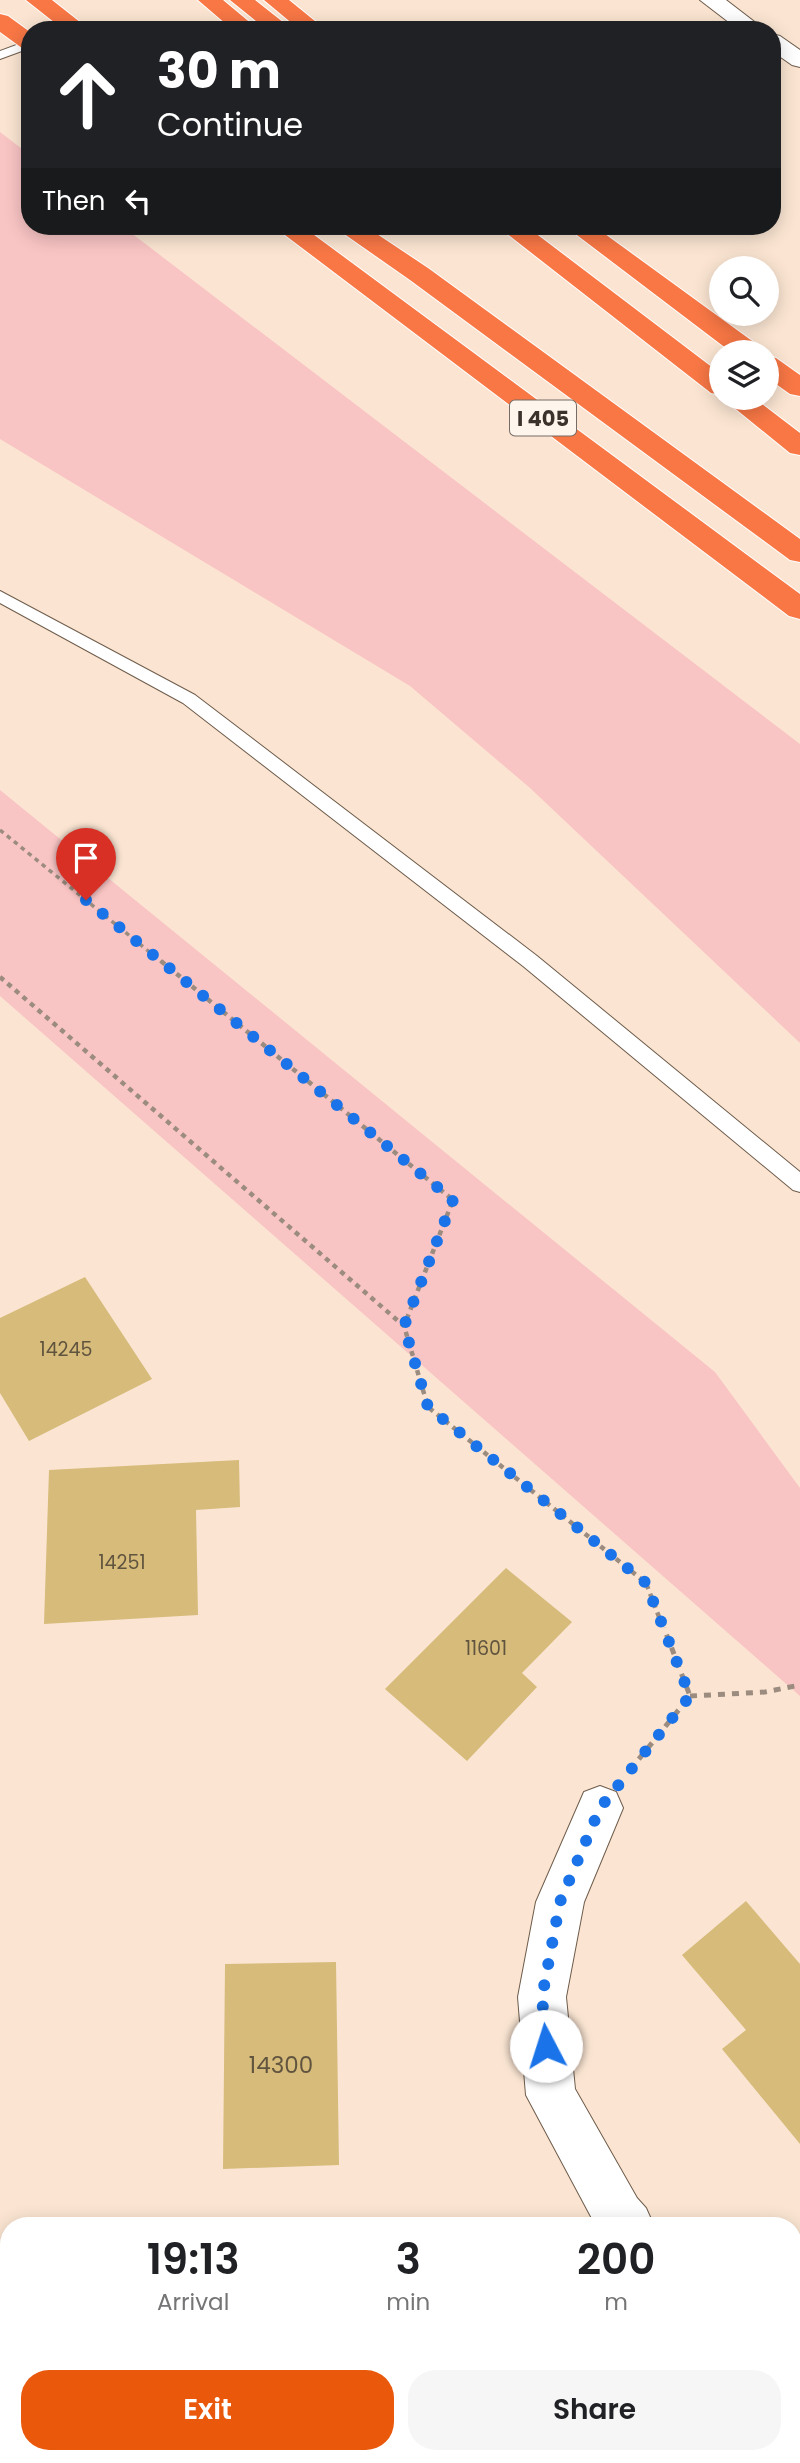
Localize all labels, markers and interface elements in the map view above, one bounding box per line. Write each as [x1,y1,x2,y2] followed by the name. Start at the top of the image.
[157,37,281,105] text: 30 m
[42,49,133,140] icon: ahead
[157,102,303,147] text: Continue
[119,182,157,220] icon: left
[42,183,105,219] text: Then
[709,256,779,410] map controls
[709,256,779,326] button: search
[709,340,779,410] button: layers
[510,400,576,436] road number: I 405
[56,828,116,900] pin
[67,839,105,877] icon: arrive
[40,1336,92,1363] house number: 14245
[99,1549,145,1576] house number: 14251
[465,1635,507,1662] house number: 11601
[509,2009,583,2083] position arrow
[249,2049,313,2081] house number: 14300
[147,2230,240,2289] text: 19:13
[396,2230,421,2289] text: 3
[577,2230,655,2289] text: 200
[157,2286,229,2318] text: Arrival
[386,2286,430,2318] text: min
[604,2286,628,2318] text: m
[21,2370,394,2450] button: Exit
[408,2370,781,2450] button: Share

